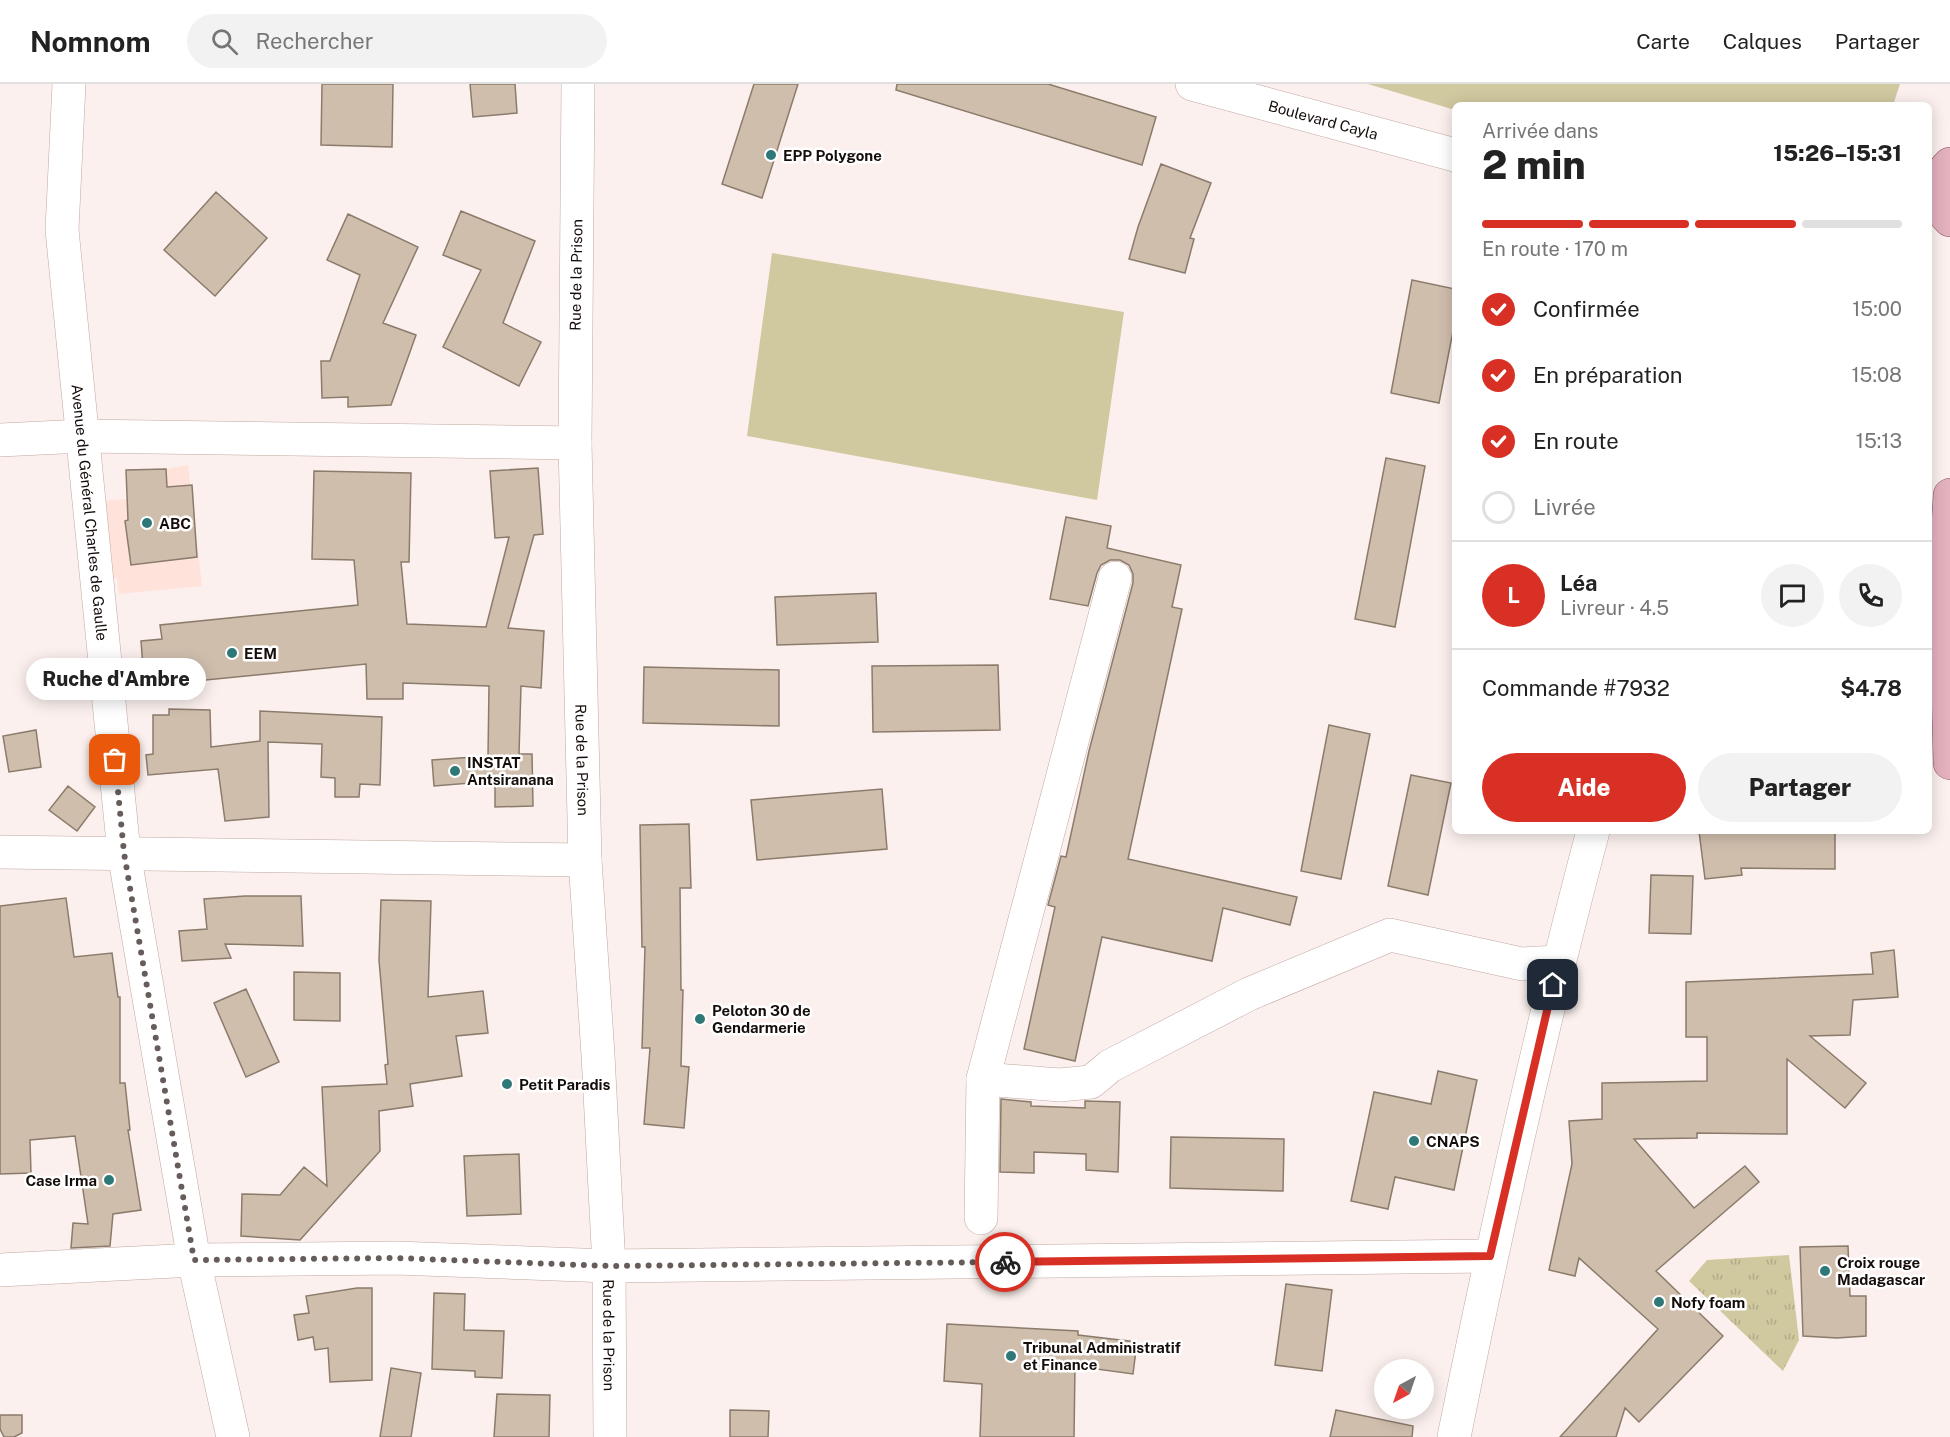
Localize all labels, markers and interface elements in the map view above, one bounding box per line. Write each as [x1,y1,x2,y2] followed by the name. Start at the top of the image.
[187,14,607,68] search box
[30,25,151,58] text: Nomnom
[208,25,241,58] icon: search
[256,28,373,54] text: Rechercher
[1636,29,1690,54] text: Carte
[1723,29,1802,54] text: Calques
[1835,29,1920,54] text: Partager
[1267,97,1380,142] street label: Boulevard Cayla
[1482,119,1598,143] text: Arrivée dans
[1773,140,1902,166] text: 15:26–15:31
[1482,142,1586,188] text: 2 min
[783,147,882,164] place label: EPP Polygone
[764,148,778,162] marker: EPP Polygone
[567,219,585,331] street label: Rue de la Prison
[1482,237,1628,261] text: En route · 170 m
[1482,293,1515,326] icon: check
[1533,296,1640,322] text: Confirmée
[1852,297,1902,321] text: 15:00
[1482,359,1515,392] icon: check
[1533,362,1683,388] text: En préparation
[1851,363,1902,387] text: 15:08
[69,383,111,642] street label: Avenue du Général Charles de Gaulle
[1482,425,1515,458] icon: check
[1533,428,1619,454] text: En route
[1856,429,1902,453] text: 15:13
[1533,494,1596,520] text: Livrée
[159,515,191,532] place label: ABC
[140,516,154,530] marker: ABC
[1761,564,1824,627] button: chat
[1839,564,1902,627] button: phone
[1560,570,1598,596] text: Léa
[1507,582,1520,608] text: L
[1560,596,1669,620] text: Livreur · 4.5
[244,645,277,662] place label: EEM
[225,646,239,660] marker: EEM
[25,658,205,700] callout: Ruche d'Ambre
[42,667,190,691] text: Ruche d'Ambre
[1482,675,1670,701] text: Commande #7932
[1840,675,1902,701] text: $4.78
[573,704,592,816] street label: Rue de la Prison
[89,734,140,785] pin
[98,743,131,776] icon: bag
[1482,753,1686,822] button: Aide
[1698,753,1902,822] button: Partager
[467,754,554,788] place label: INSTAT Antsiranana
[448,764,462,778] marker: INSTAT Antsiranana
[1527,959,1578,1010] pin
[1536,968,1569,1001] icon: home
[712,1002,811,1036] place label: Peloton 30 de Gendarmerie
[693,1012,707,1026] marker: Peloton 30 de Gendarmerie
[519,1076,611,1093] place label: Petit Paradis
[500,1077,514,1091] marker: Petit Paradis
[1426,1133,1480,1150] place label: CNAPS
[1407,1134,1421,1148] marker: CNAPS
[25,1172,97,1189] place label: Case Irma
[102,1173,116,1187] marker: Case Irma
[975,1232,1035,1292] courier
[989,1246,1022,1279] icon: bike
[1837,1254,1925,1288] place label: Croix rouge Madagascar
[1818,1264,1832,1278] marker: Croix rouge Madagascar
[601,1279,618,1391] street label: Rue de la Prison
[1671,1294,1745,1311] place label: Nofy foam
[1652,1295,1666,1309] marker: Nofy foam
[1023,1339,1181,1373] place label: Tribunal Administratif et Finance
[1004,1349,1018,1363] marker: Tribunal Administratif et Finance
[1374,1359,1434,1419] north arrow
[1374,1359,1434,1419] map controls

